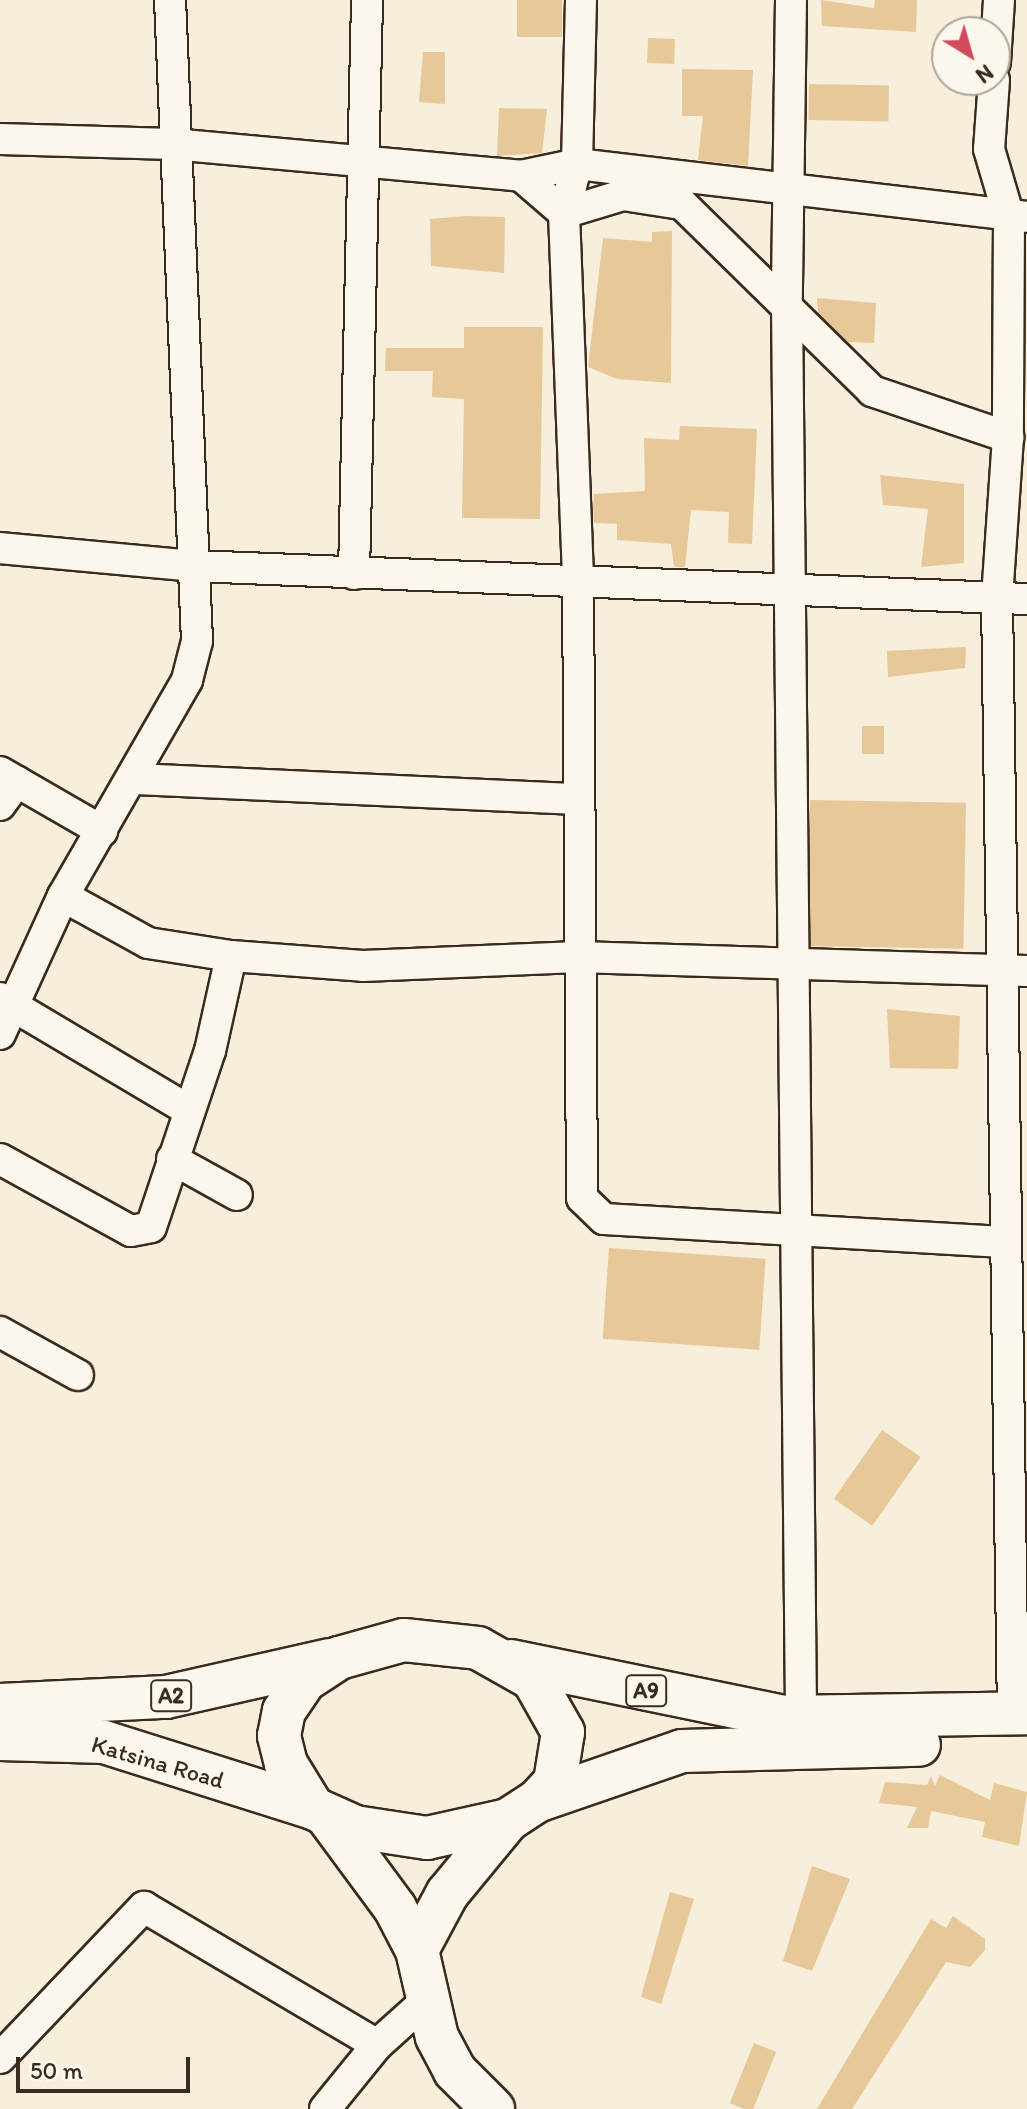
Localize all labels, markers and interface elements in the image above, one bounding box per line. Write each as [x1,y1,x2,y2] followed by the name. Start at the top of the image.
[931,16,1011,96] north arrow
[970,59,999,89] text: N
[624,1673,668,1709] road number: A9
[149,1678,193,1714] road number: A2
[88,1729,228,1795] street label: Katsina Road
[20,2041,194,2091] scale bar
[30,2056,83,2085] text: 50 m

